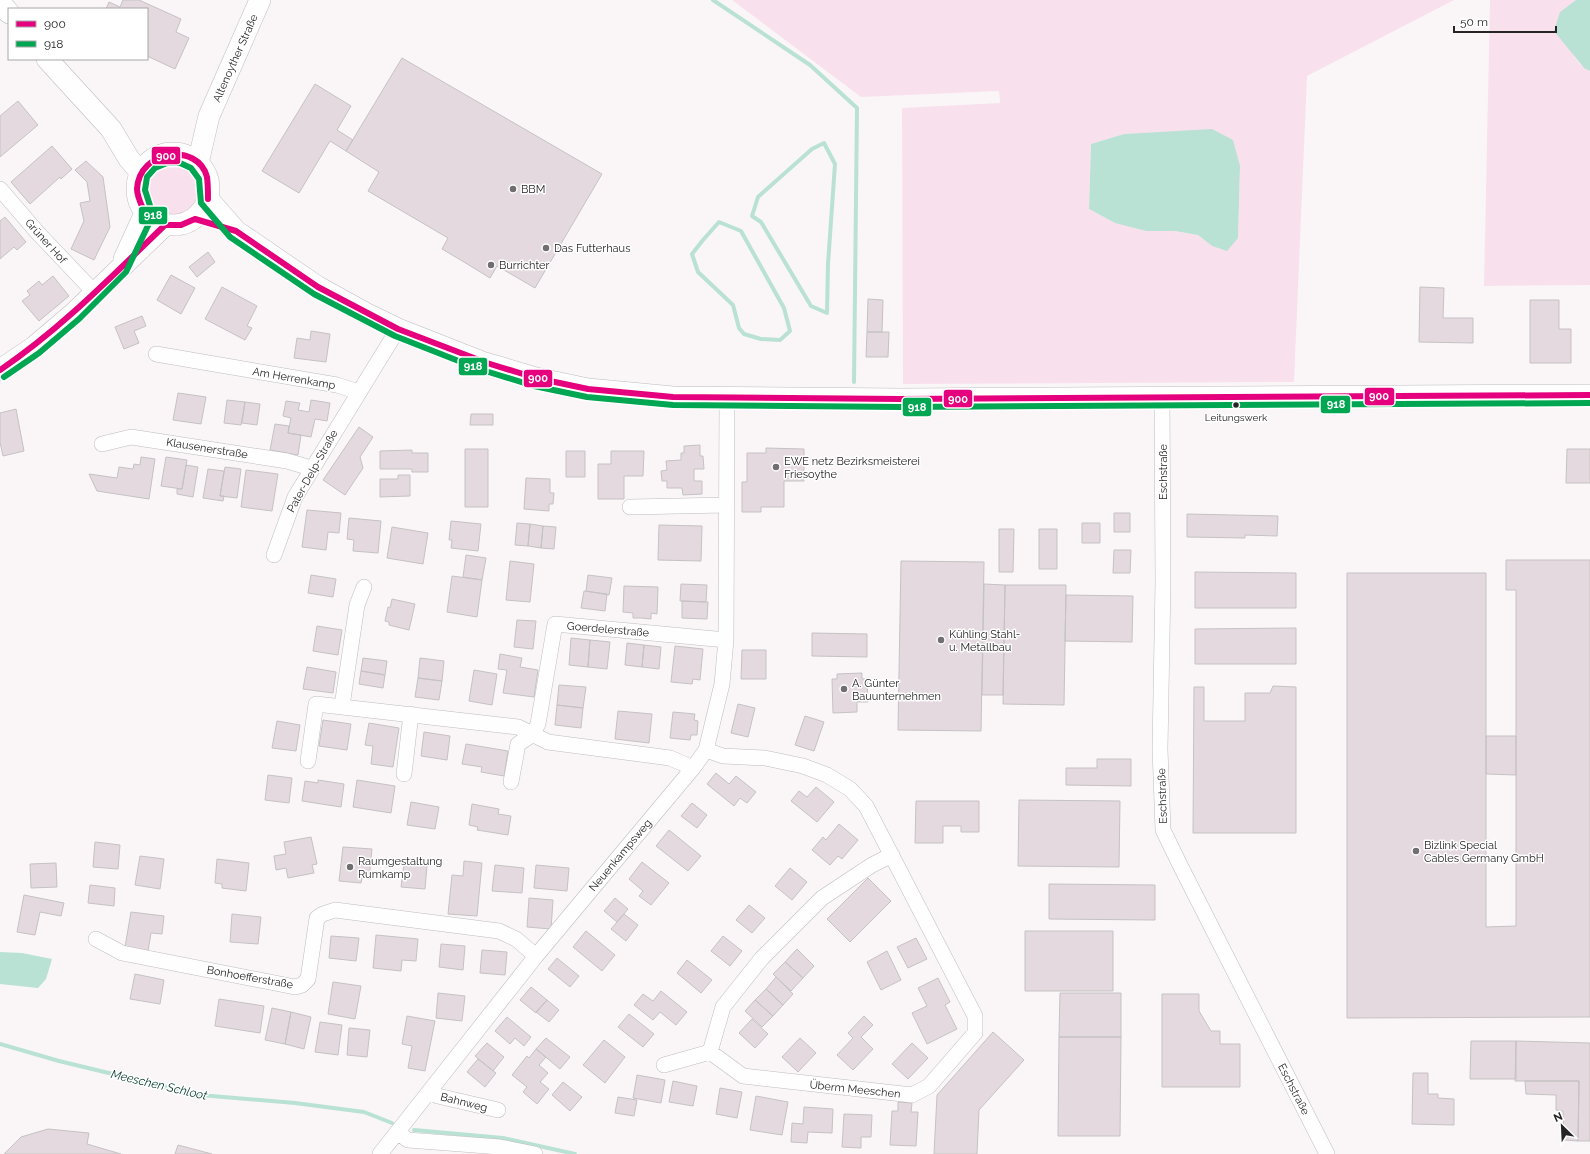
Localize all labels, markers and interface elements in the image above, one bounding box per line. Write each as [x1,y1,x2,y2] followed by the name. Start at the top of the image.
[8,8,148,60] legend
[1454,8,1556,34] scale bar
[210,12,261,104] street label: Altenoyther Straße
[1460,15,1488,29] text: 50 m
[44,17,66,31] text: 900
[44,37,63,51] text: 918
[151,146,181,165] line badge: 900
[156,150,176,163] text: 900
[521,183,545,196] place label: BBM
[508,184,518,194] marker: BBM
[138,206,168,225] line badge: 918
[144,209,163,222] text: 918
[22,216,69,267] street label: Grüner Hof
[554,242,630,255] place label: Das Futterhaus
[541,243,551,253] marker: Das Futterhaus
[499,259,549,272] place label: Burrichter
[486,260,496,270] marker: Burrichter
[458,357,488,376] line badge: 918
[464,360,483,373] text: 918
[251,365,337,392] street label: Am Herrenkamp
[523,369,553,388] line badge: 900
[528,372,548,385] text: 900
[1364,387,1395,406] line badge: 900
[943,389,973,408] line badge: 900
[1369,390,1389,403] text: 900
[948,393,968,406] text: 900
[1320,395,1351,414] line badge: 918
[902,397,932,417] line badge: 918
[1327,398,1346,411] text: 918
[1231,400,1241,410] marker: Leitungswerk
[908,401,927,414] text: 918
[1205,412,1268,423] place label: Leitungswerk
[284,427,341,515] street label: Pater-Delp-Straße
[165,436,249,461] street label: Klausenerstraße
[1157,444,1170,500] street label: Eschstraße
[784,455,920,481] place label: EWE netz Bezirksmeisterei Friesoythe
[771,462,781,472] marker: EWE netz Bezirksmeisterei Friesoythe
[566,619,650,640] street label: Goerdelerstraße
[949,628,1020,654] place label: Kühling Stahl- u. Metallbau
[936,635,946,645] marker: Kühling Stahl- u. Metallbau
[852,677,941,703] place label: A. Günter Bauunternehmen
[839,684,849,694] marker: A. Günter Bauunternehmen
[1155,767,1170,824] street label: Eschstraße
[586,817,654,894] street label: Neuenkampsweg
[1424,839,1544,865] place label: Bizlink Special Cables Germany GmbH
[1411,846,1421,856] marker: Bizlink Special Cables Germany GmbH
[358,855,442,881] place label: Raumgestaltung Rumkamp
[345,862,355,872] marker: Raumgestaltung Rumkamp
[206,963,295,992] street label: Bonhoefferstraße
[1275,1061,1312,1118] street label: Eschstraße
[110,1067,209,1103] water label: Meeschen Schloot
[809,1078,901,1101] street label: Überm Meeschen
[439,1090,489,1115] street label: Bahnweg
[1542,1106,1582,1146] north arrow
[1552,1110,1565,1125] text: N

